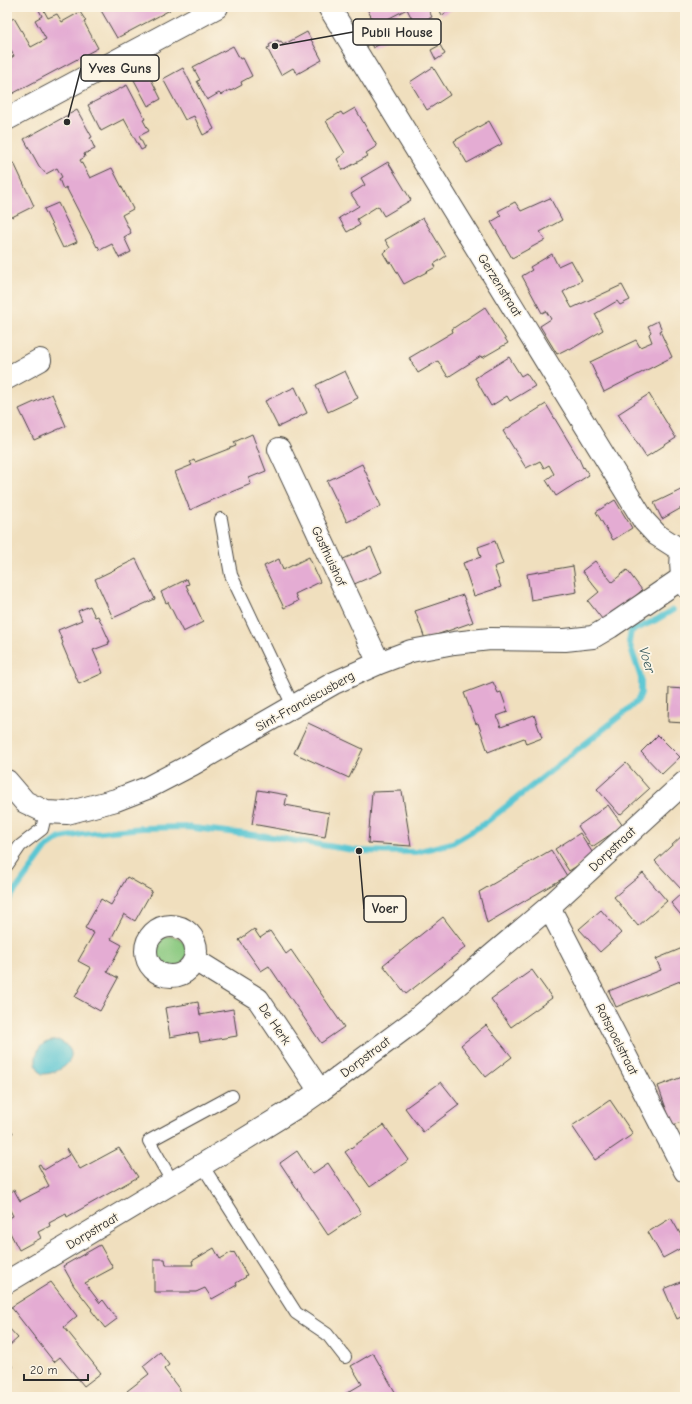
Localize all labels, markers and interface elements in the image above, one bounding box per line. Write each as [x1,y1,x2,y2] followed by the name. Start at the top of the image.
[353,19,441,45] callout: Publi House
[361,24,433,41] text: Publi House
[81,55,159,81] callout: Yves Guns
[89,60,151,77] text: Yves Guns
[475,251,526,320] street label: Gerzenstraat
[309,524,350,590] street label: Gasthuishof
[635,645,659,677] water label: Voer
[253,668,357,734] street label: Sint-Franciscusberg
[586,823,639,874] street label: Dorpstraat
[364,896,406,922] callout: Voer
[372,900,399,917] text: Voer
[256,1001,295,1048] street label: De Herk
[593,1001,642,1078] street label: Rotspoelstraat
[337,1033,394,1081] street label: Dorpstraat
[63,1209,122,1252] street label: Dorpstraat
[24,1356,88,1382] scale bar
[30,1363,58,1377] text: 20 m

